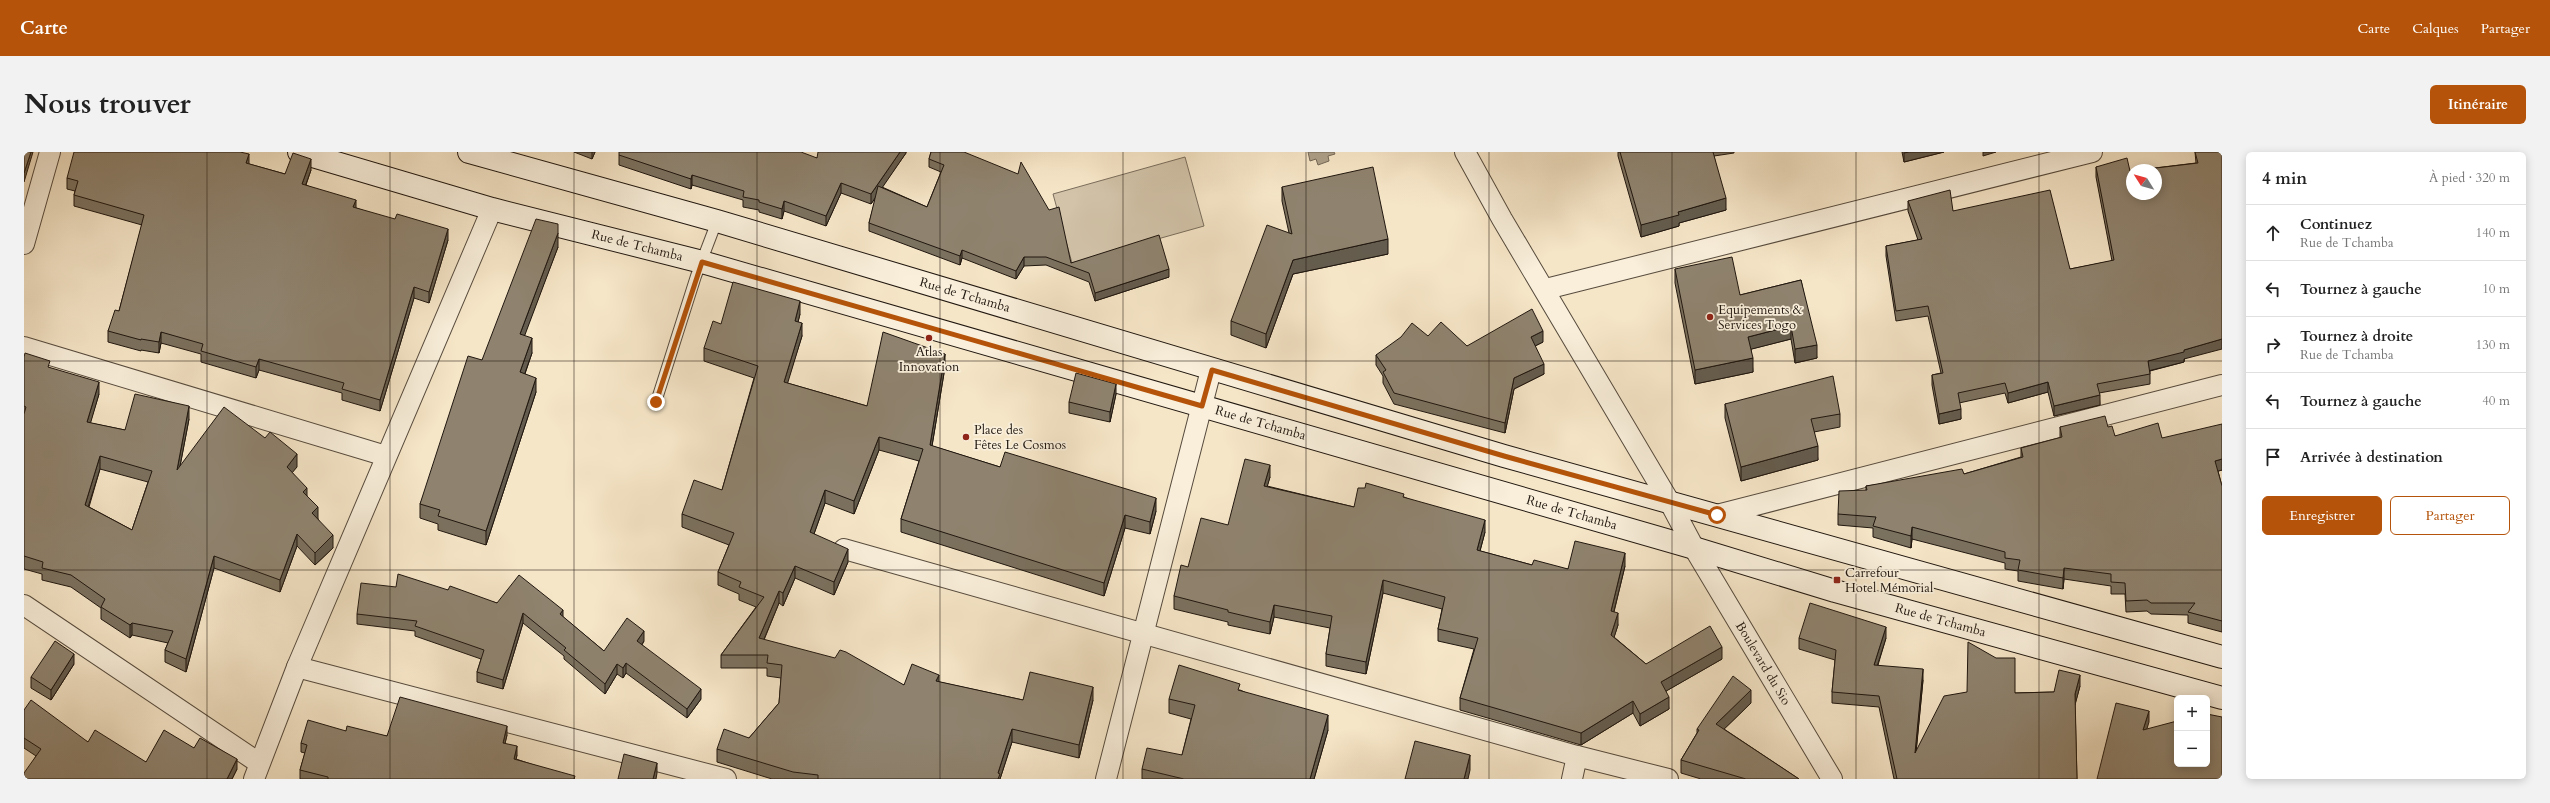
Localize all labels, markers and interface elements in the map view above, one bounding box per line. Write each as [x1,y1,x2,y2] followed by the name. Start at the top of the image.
[20,15,68,41] text: Carte
[2358,19,2390,38] text: Carte
[2412,19,2459,38] text: Calques
[2481,19,2530,38] text: Partager
[24,85,191,123] text: Nous trouver
[2430,85,2526,124] button: Itinéraire
[2126,164,2162,200] north arrow
[2262,167,2307,190] text: 4 min
[2429,169,2510,187] text: À pied · 320 m
[2300,214,2372,234] text: Continuez
[2262,222,2284,244] icon: ahead
[2476,224,2510,242] text: 140 m
[590,225,685,266] street label: Rue de Tchamba
[2300,234,2394,252] text: Rue de Tchamba
[917,273,1013,317] street label: Rue de Tchamba
[2262,278,2284,300] icon: left
[2300,279,2422,299] text: Tournez à gauche
[2482,280,2510,298] text: 10 m
[1718,301,1803,334] place label: Equipements & Services Togo
[1705,312,1715,322] marker: Equipements & Services Togo
[2300,326,2413,346] text: Tournez à droite
[924,333,934,343] marker: Atlas Innovation
[2262,334,2284,356] icon: right
[2476,336,2510,354] text: 130 m
[899,343,960,376] place label: Atlas Innovation
[2300,346,2394,364] text: Rue de Tchamba
[2262,390,2284,412] icon: left
[2300,391,2422,411] text: Tournez à gauche
[2482,392,2510,410] text: 40 m
[647,393,665,411] route end
[1213,401,1308,445] street label: Rue de Tchamba
[974,421,1066,454] place label: Place des Fêtes Le Cosmos
[961,432,971,442] marker: Place des Fêtes Le Cosmos
[2262,446,2284,468] icon: arrive
[2300,447,2443,467] text: Arrivée à destination
[1524,491,1620,534] street label: Rue de Tchamba
[2262,496,2382,535] button: Enregistrer
[2390,496,2510,535] button: Partager
[1708,506,1726,524] route start
[1845,564,1934,597] place label: Carrefour Hotel Mémorial
[1832,575,1842,585] marker: Carrefour Hotel Mémorial
[1893,599,1988,641] street label: Rue de Tchamba
[1731,618,1795,709] street label: Boulevard du Sio
[2174,695,2210,767] map controls
[2174,695,2210,731] button: +
[2174,731,2210,767] button: −

